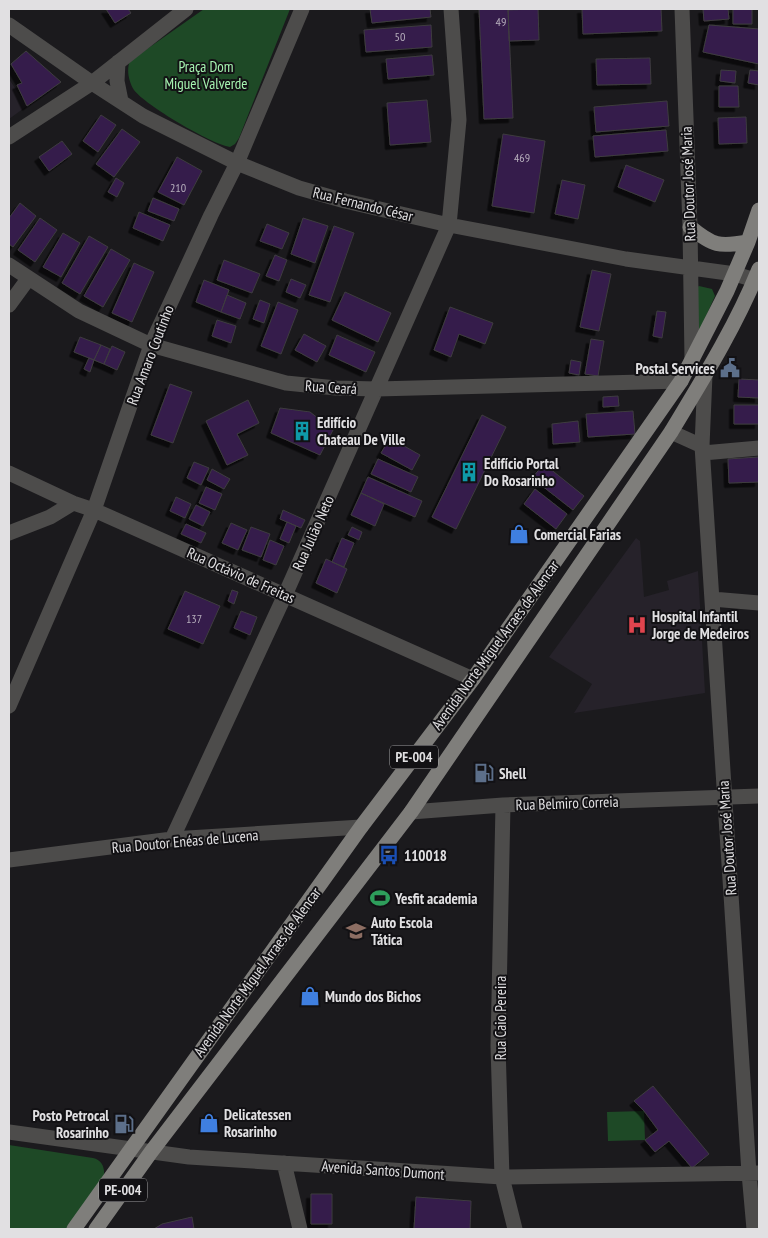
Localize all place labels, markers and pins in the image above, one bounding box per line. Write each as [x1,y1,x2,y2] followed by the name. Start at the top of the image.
[719,357,741,379] public building icon: Postal Services
[636,359,715,378] place label: Postal Services
[317,413,405,449] place label: Edifício Chateau De Ville
[291,420,313,442] building icon: Edifício Chateau De Ville
[484,454,559,490] place label: Edifício Portal Do Rosarinho
[458,461,480,483] building icon: Edifício Portal Do Rosarinho
[508,523,530,545] shop icon: Comercial Farias
[534,525,621,544] place label: Comercial Farias
[651,607,749,643] place label: Hospital Infantil Jorge de Medeiros
[626,614,648,636] hospital icon: Hospital Infantil Jorge de Medeiros
[473,762,495,784] fuel station icon: Shell
[499,764,526,783] place label: Shell
[378,844,400,866] bus stop icon: 110018
[404,846,447,865] place label: 110018
[369,887,391,909] sports icon: Yesfit academia
[394,889,477,908] place label: Yesfit academia
[370,913,433,949] place label: Auto Escola Tática
[345,920,367,942] school or university icon: Auto Escola Tática
[299,985,321,1007] shop icon: Mundo dos Bichos
[325,987,421,1006] place label: Mundo dos Bichos
[224,1105,292,1141] place label: Delicatessen Rosarinho
[33,1106,109,1142] place label: Posto Petrocal Rosarinho
[198,1112,220,1134] shop icon: Delicatessen Rosarinho
[113,1113,135,1135] fuel station icon: Posto Petrocal Rosarinho

